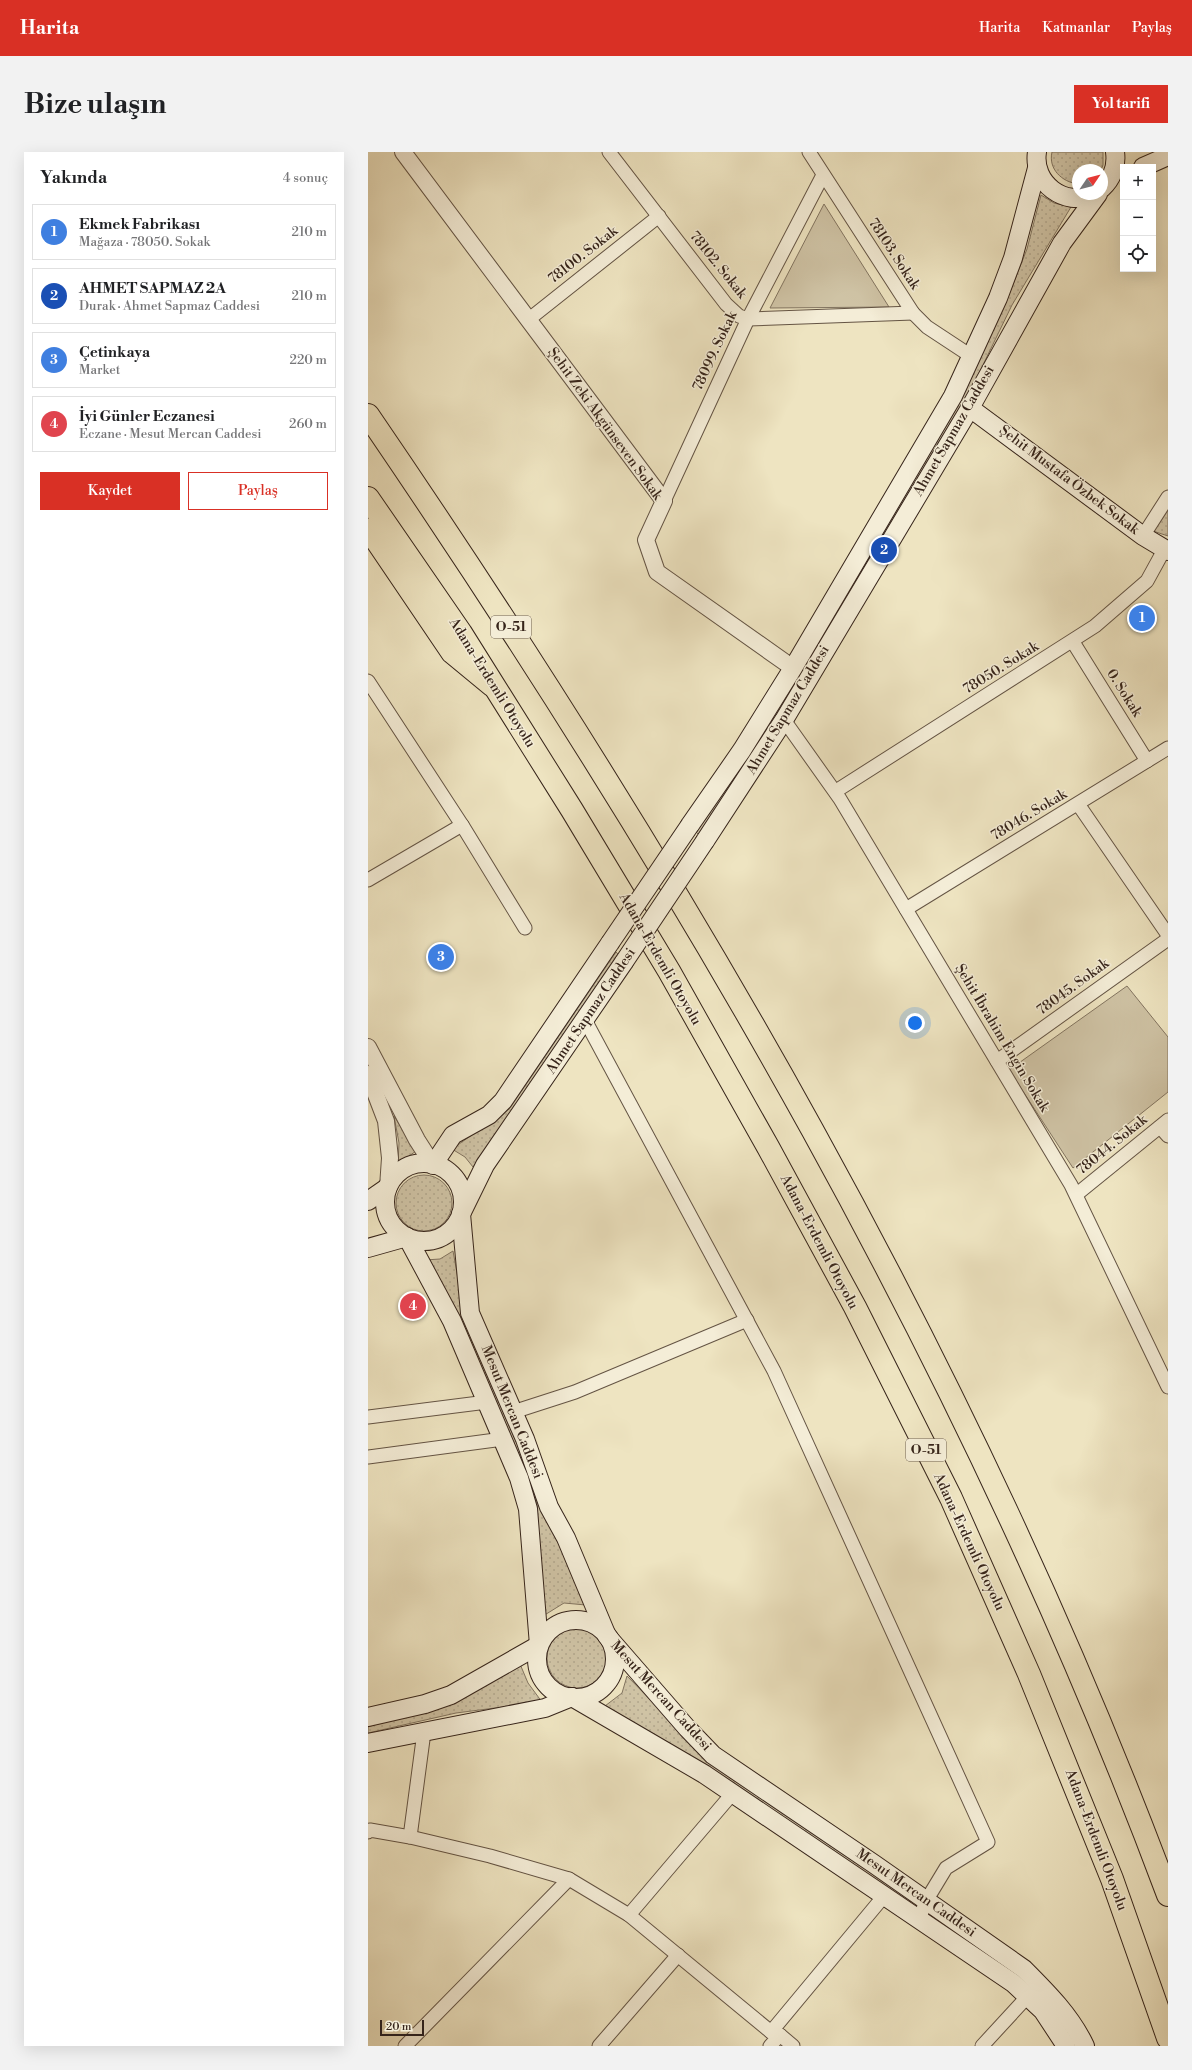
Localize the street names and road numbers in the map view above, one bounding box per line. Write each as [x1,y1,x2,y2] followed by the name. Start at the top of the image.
[864,215,924,294] street label: 78103. Sokak
[545,222,622,288] street label: 78100. Sokak
[685,228,751,303] street label: 78102. Sokak
[689,308,742,394] street label: 78099. Sokak
[544,344,667,504] street label: Şehit Zeki Akgünseven Sokak
[909,362,999,500] street label: Ahmet Sapmaz Caddesi
[995,420,1144,539] street label: Şehit Mustafa Özbek Sokak
[444,614,539,751] street label: Adana-Erdemli Otoyolu
[491,616,531,638] road number: O-51
[960,637,1043,698] street label: 78050. Sokak
[742,642,834,779] street label: Ahmet Sapmaz Caddesi
[1102,666,1146,721] street label: 0. Sokak
[988,785,1071,845] street label: 78046. Sokak
[614,889,705,1028] street label: Adana-Erdemli Otoyolu
[542,944,640,1078] street label: Ahmet Sapmaz Caddesi
[1033,954,1113,1019] street label: 78045. Sokak
[951,960,1055,1116] street label: Şehit İbrahim Engin Sokak
[1073,1111,1151,1179] street label: 78044. Sokak
[775,1171,862,1312] street label: Adana-Erdemli Otoyolu
[477,1343,547,1482] street label: Mesut Mercan Caddesi
[906,1439,946,1461] road number: O-51
[929,1469,1009,1614] street label: Adana-Erdemli Otoyolu
[607,1637,716,1755] street label: Mesut Mercan Caddesi
[1060,1766,1131,1913] street label: Adana-Erdemli Otoyolu
[852,1845,980,1941] street label: Mesut Mercan Caddesi

